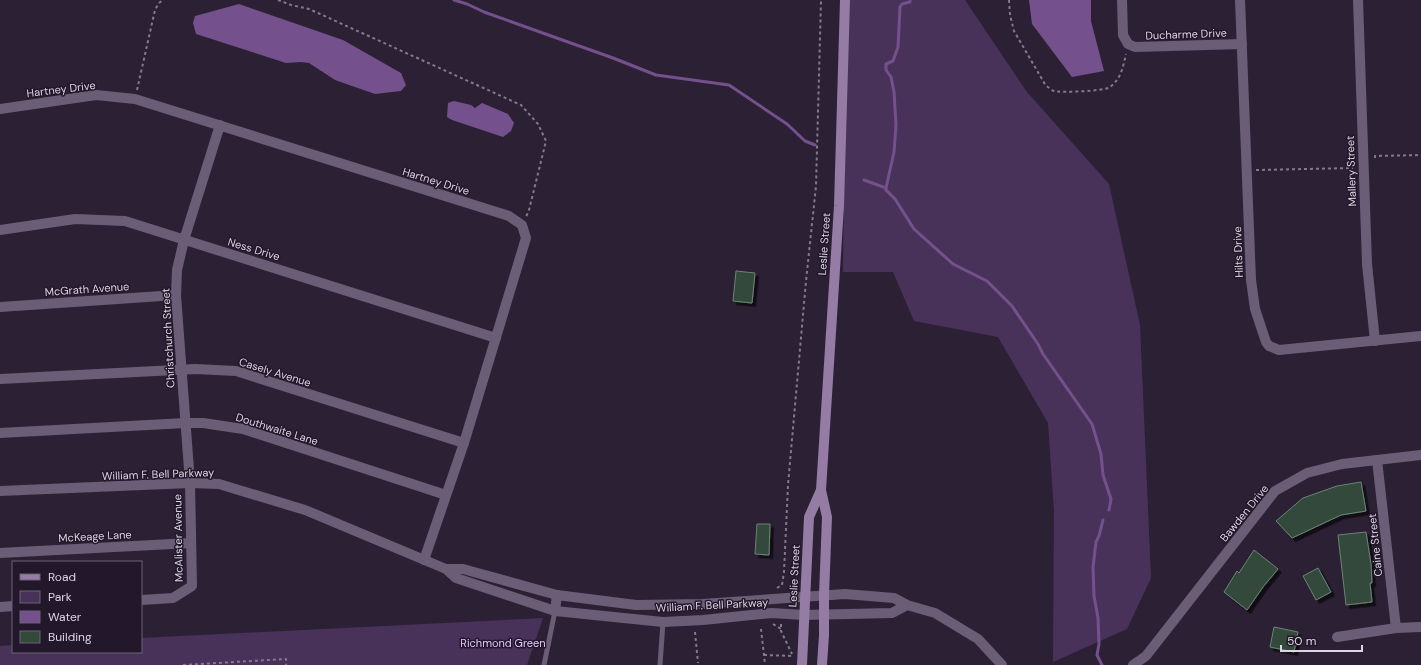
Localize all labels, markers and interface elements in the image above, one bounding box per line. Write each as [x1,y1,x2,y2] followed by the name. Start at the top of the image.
[1145,26,1227,42] street label: Ducharme Drive
[26,78,96,100] street label: Hartney Drive
[1343,135,1359,207] street label: Mallery Street
[401,164,471,198] street label: Hartney Drive
[815,212,833,276] street label: Leslie Street
[1230,226,1246,278] street label: Hilts Drive
[226,234,282,264] street label: Ness Drive
[44,279,130,299] street label: McGrath Avenue
[158,288,178,388] street label: Christchurch Street
[237,354,313,390] street label: Casely Avenue
[234,410,320,448] street label: Douthwaite Lane
[102,465,214,483] street label: William F. Bell Parkway
[1217,482,1271,544] street label: Bawden Drive
[170,494,186,582] street label: McAlister Avenue
[1365,513,1385,577] street label: Caine Street
[58,527,132,545] street label: McKeage Lane
[785,544,803,608] street label: Leslie Street
[12,561,142,653] legend
[48,569,76,585] text: Road
[48,589,72,605] text: Park
[655,595,769,615] street label: William F. Bell Parkway
[48,609,82,625] text: Water
[1281,627,1362,653] scale bar
[48,629,92,645] text: Building
[1287,633,1316,649] text: 50 m
[460,636,546,650] park label: Richmond Green

